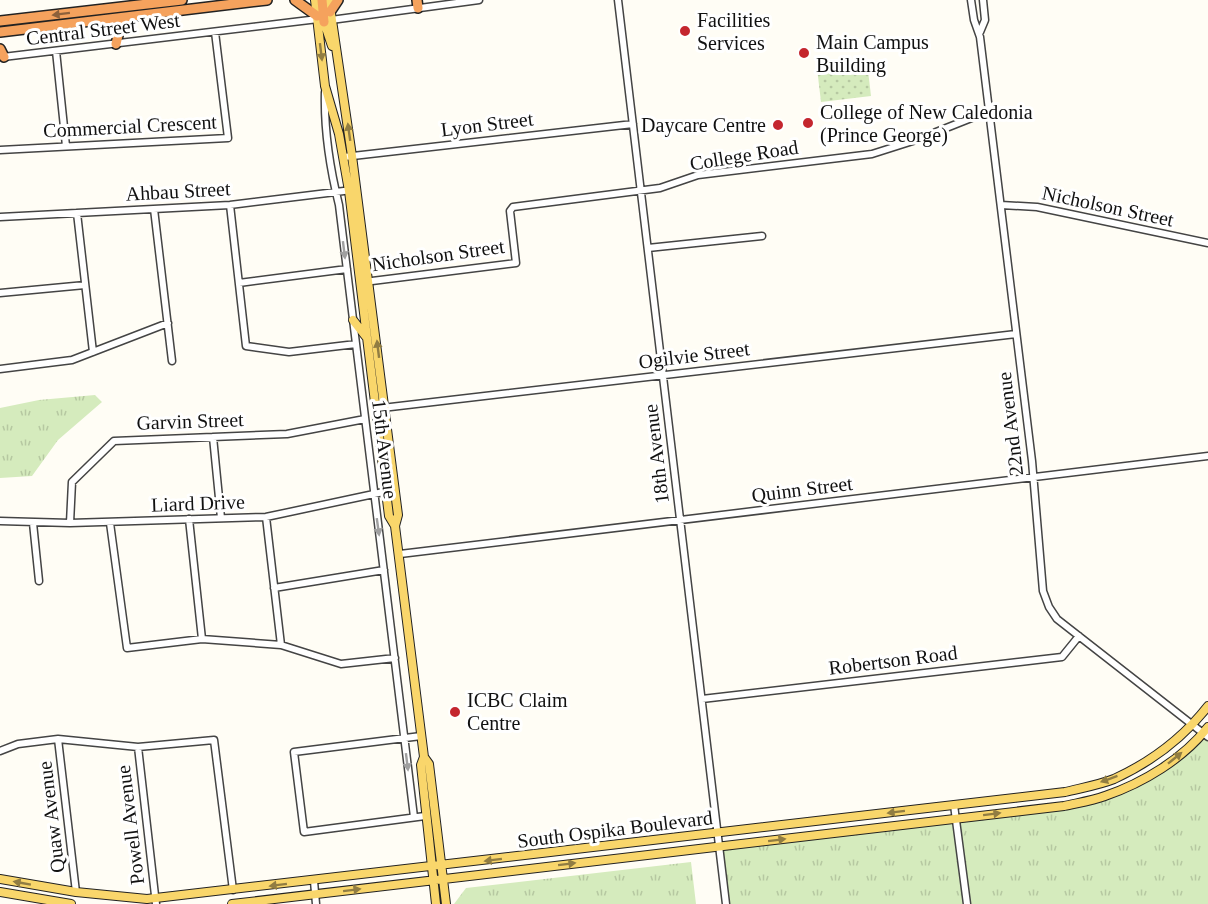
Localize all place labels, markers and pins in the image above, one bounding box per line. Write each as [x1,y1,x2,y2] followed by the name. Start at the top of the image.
[697,9,771,54] place label: Facilities Services
[678,24,692,38] marker: Facilities Services
[816,31,929,77] place label: Main Campus Building
[797,46,811,60] marker: Main Campus Building
[820,101,1033,147] place label: College of New Caledonia (Prince George)
[641,114,766,137] place label: Daycare Centre
[801,116,815,130] marker: College of New Caledonia (Prince George)
[771,118,785,132] marker: Daycare Centre
[467,689,568,734] place label: ICBC Claim Centre
[448,705,462,719] marker: ICBC Claim Centre

